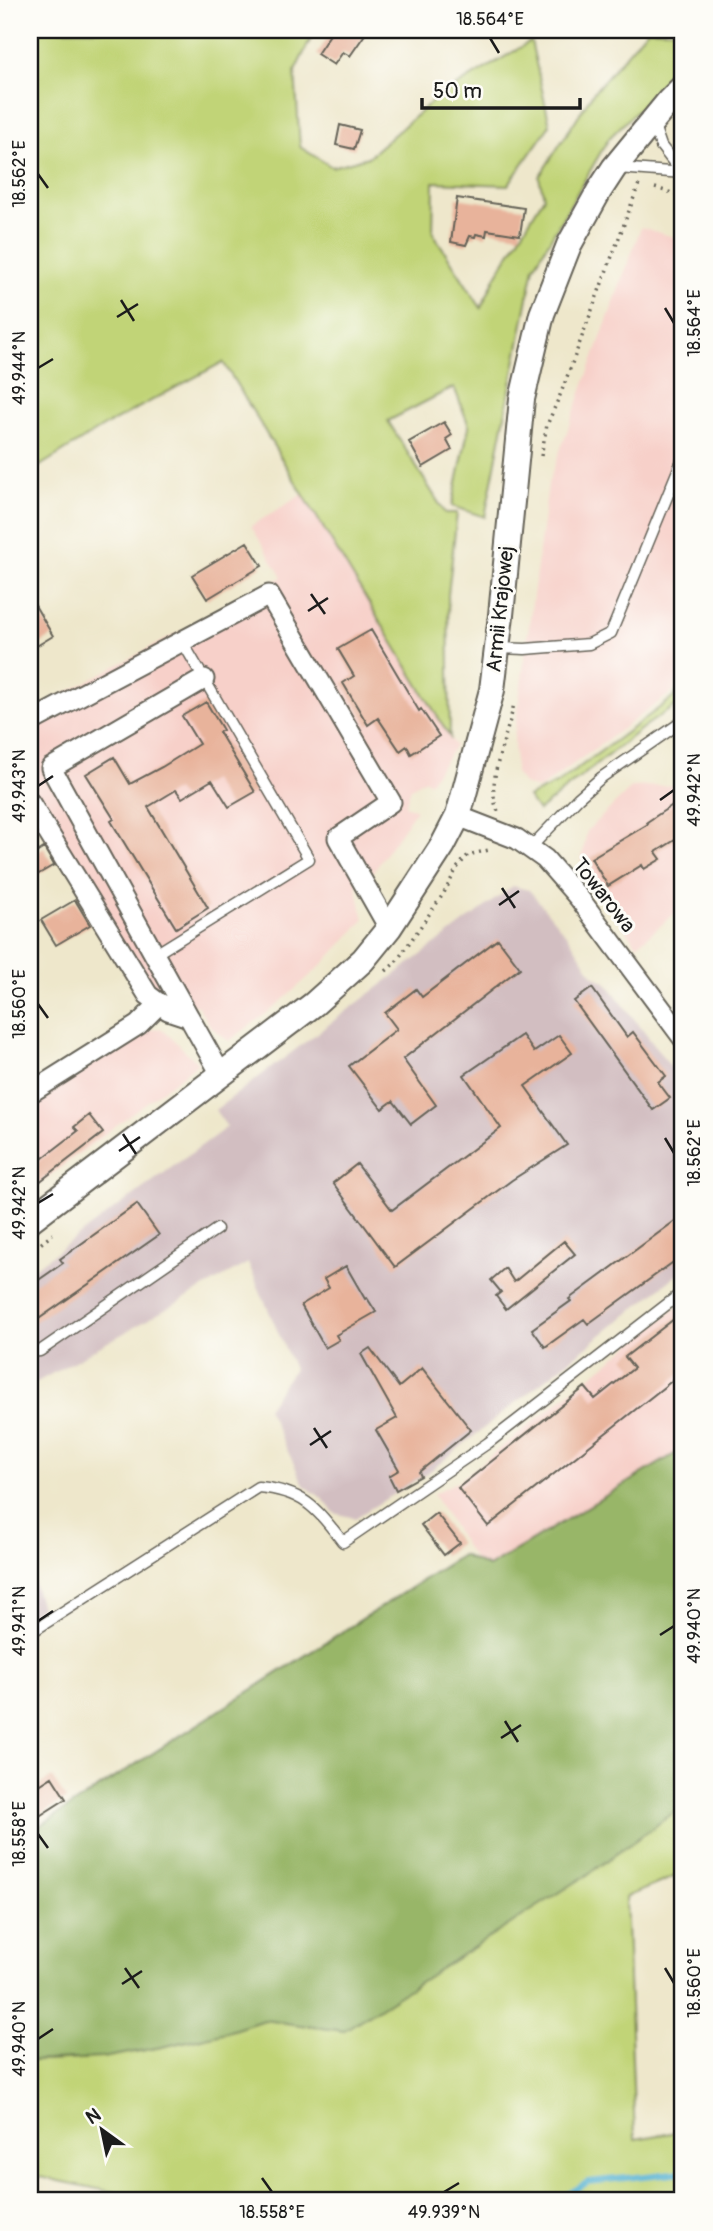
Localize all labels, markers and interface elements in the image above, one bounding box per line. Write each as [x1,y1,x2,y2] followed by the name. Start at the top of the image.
[456,8,524,31] text: 18.564°E
[422,66,580,110] scale bar
[433,78,482,105] text: 50 m
[8,140,31,208] text: 18.562°E
[683,289,706,357] text: 18.564°E
[8,331,31,405] text: 49.944°N
[480,544,521,674] street label: Armii Krajowej
[8,749,31,823] text: 49.943°N
[683,753,706,827] text: 49.942°N
[566,852,641,938] street label: Towarowa
[8,969,31,1039] text: 18.560°E
[683,1119,706,1187] text: 18.562°E
[8,1166,31,1240] text: 49.942°N
[8,1586,31,1656] text: 49.941°N
[683,1588,706,1664] text: 49.940°N
[8,1801,31,1867] text: 18.558°E
[683,1948,706,2018] text: 18.560°E
[8,2001,31,2077] text: 49.940°N
[66,2094,136,2164] north arrow
[81,2103,105,2130] text: N
[239,2201,305,2224] text: 18.558°E
[408,2201,480,2224] text: 49.939°N

